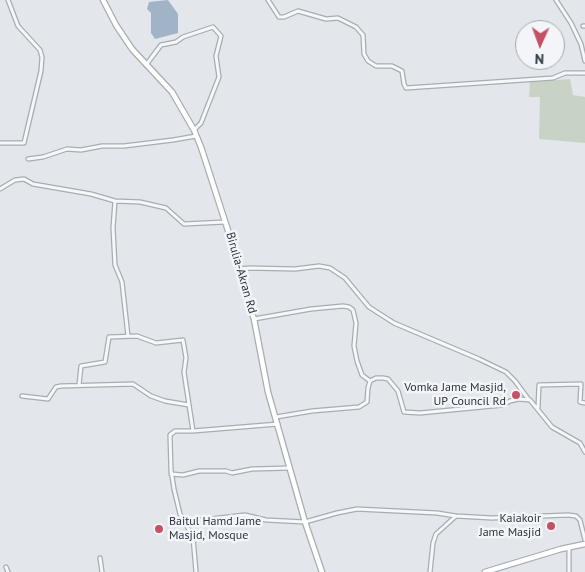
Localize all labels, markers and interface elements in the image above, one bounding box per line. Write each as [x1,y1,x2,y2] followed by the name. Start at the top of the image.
[515,20,565,70] north arrow
[535,50,544,68] text: N
[223,231,259,315] street label: Birulia-Akran Rd
[404,381,506,409] place label: Vomka Jame Masjid, UP Council Rd
[510,389,522,401] marker: Vomka Jame Masjid, UP Council Rd
[479,512,541,540] place label: Kaiakoir Jame Masjid
[169,515,261,543] place label: Baitul Hamd Jame Masjid, Mosque
[545,520,557,532] marker: Kaiakoir Jame Masjid
[153,523,165,535] marker: Baitul Hamd Jame Masjid, Mosque

